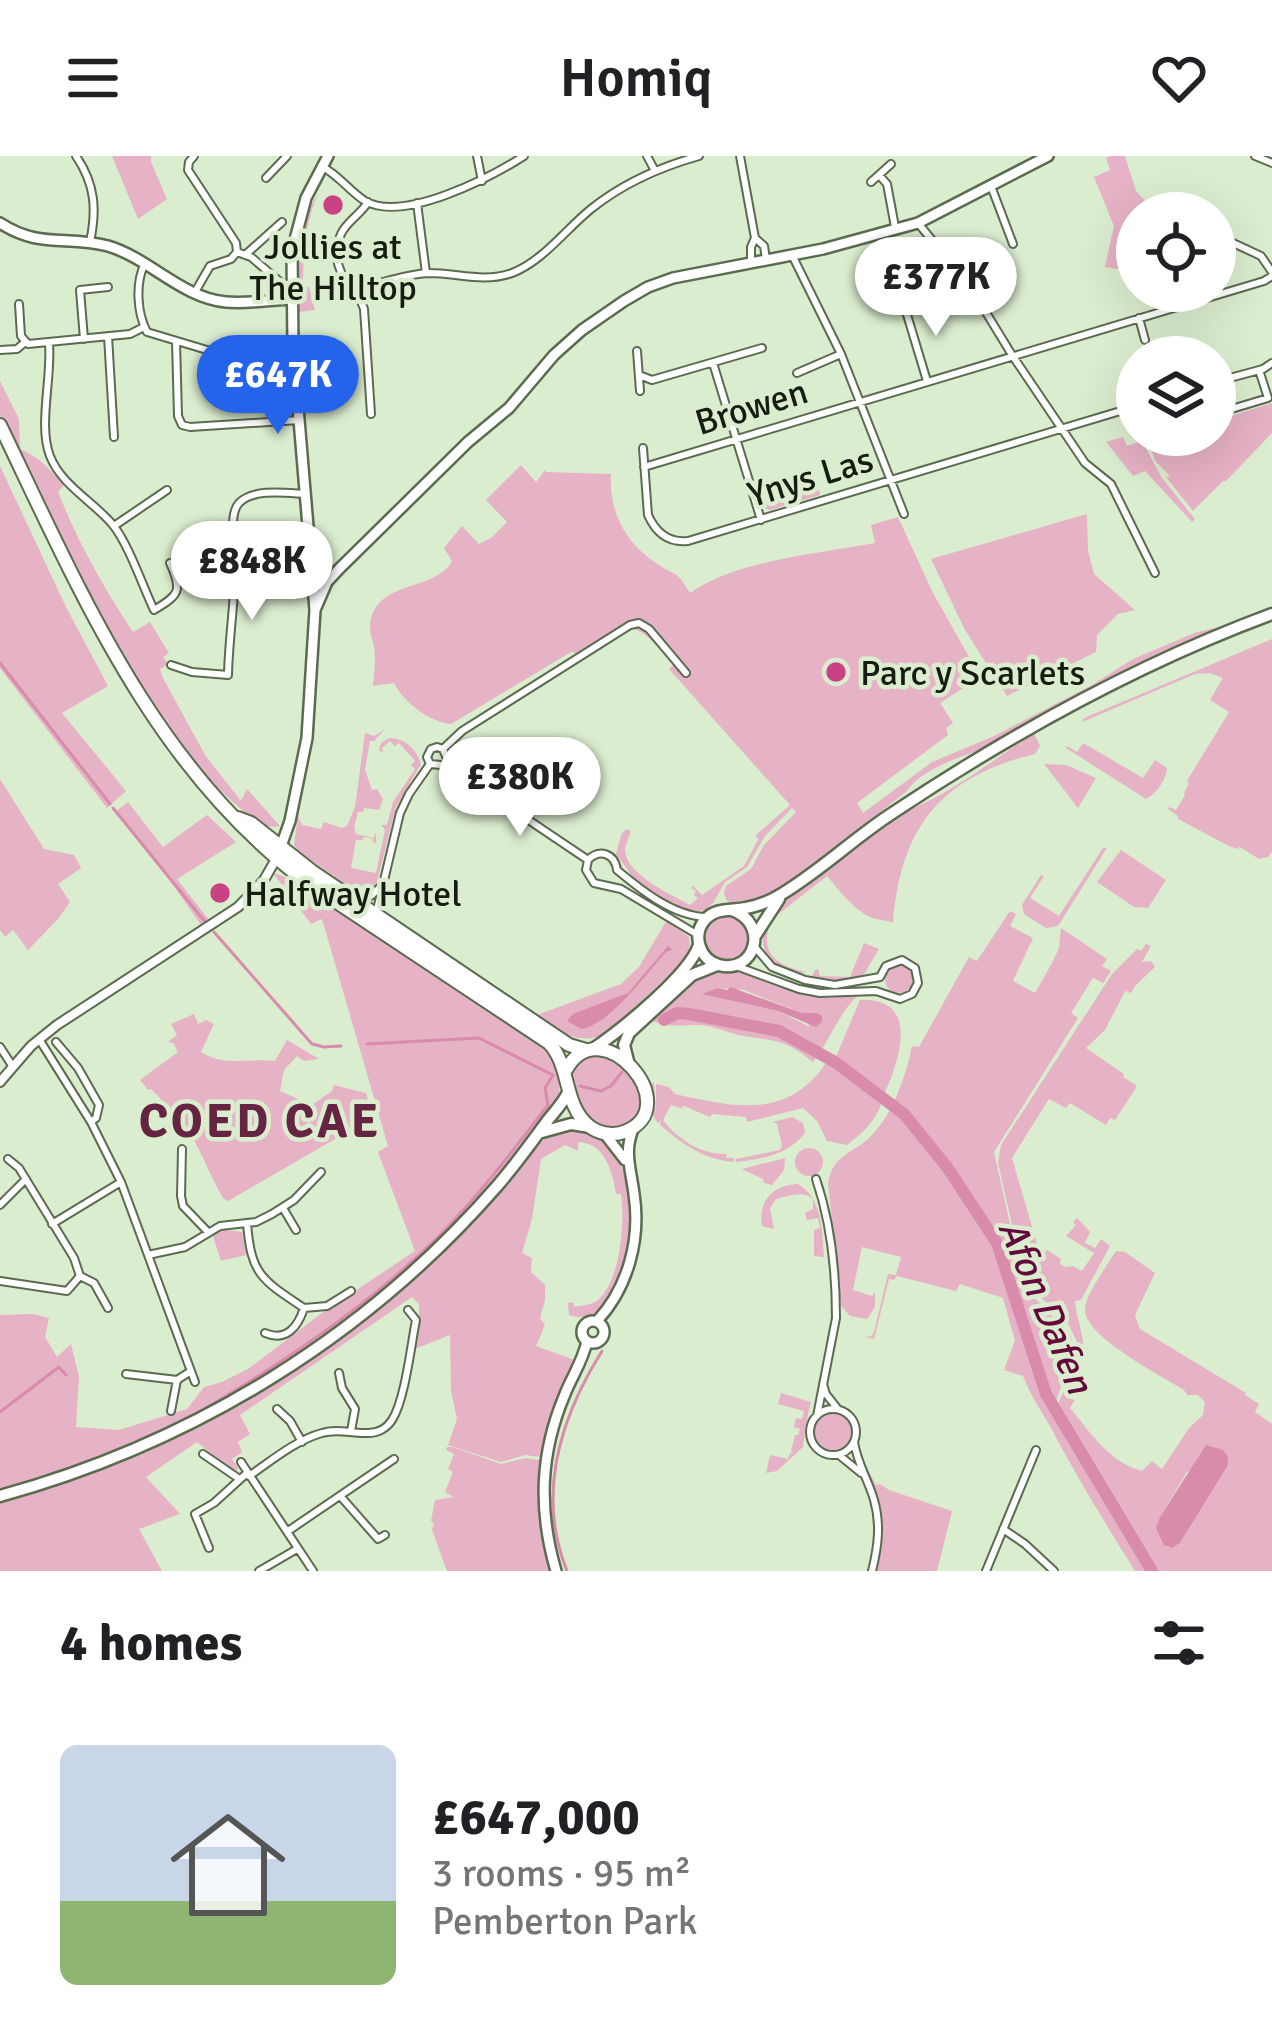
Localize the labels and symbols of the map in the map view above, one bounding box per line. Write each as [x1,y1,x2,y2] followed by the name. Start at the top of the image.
[320,192,346,218] marker: Jollies at The Hilltop
[249,225,417,311] place label: Jollies at The Hilltop
[852,237,1020,339] pin: £377K
[194,335,362,437] pin: £647K
[690,369,813,446] street label: Browen
[742,437,878,518] street label: Ynys Las
[168,521,336,623] pin: £848K
[860,651,1085,696] place label: Parc y Scarlets
[823,659,849,685] marker: Parc y Scarlets
[436,737,604,839] pin: £380K
[244,872,462,917] place label: Halfway Hotel
[207,880,233,906] marker: Halfway Hotel
[139,1092,381,1151] district label: COED CAE
[988,1212,1105,1402] water label: Afon Dafen

